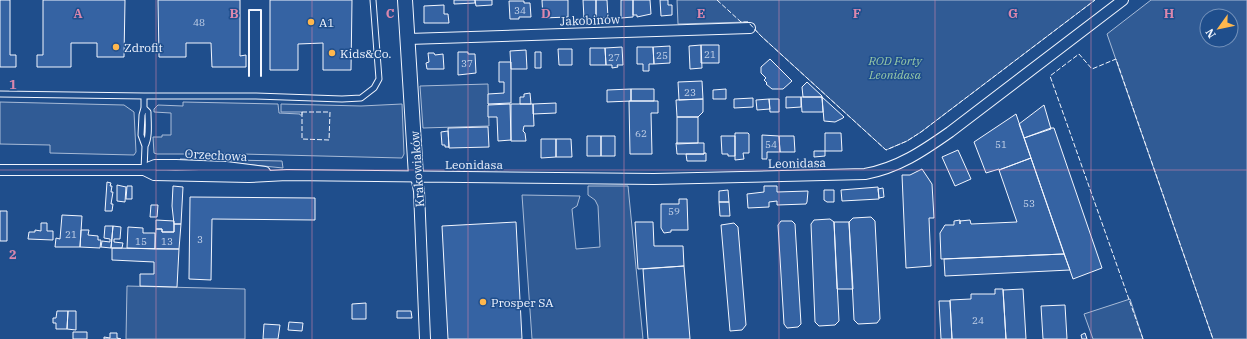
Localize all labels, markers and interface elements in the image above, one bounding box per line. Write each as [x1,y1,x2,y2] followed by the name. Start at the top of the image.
[514,4,526,17] house number: 34
[73,5,83,22] text: A
[229,5,239,22] text: B
[386,5,395,22] text: C
[541,5,551,22] text: D
[697,5,705,22] text: E
[853,5,861,22] text: F
[1008,5,1018,22] text: G
[1164,5,1175,22] text: H
[1199,8,1239,48] north arrow
[560,11,621,29] street label: Jakobinów
[319,15,334,30] place label: A1
[193,16,205,29] house number: 48
[306,17,316,27] marker: A1
[1202,26,1219,41] text: N
[124,40,163,55] place label: Zdrofit
[111,42,121,52] marker: Zdrofit
[340,46,391,61] place label: Kids&Co.
[327,48,337,58] marker: Kids&Co.
[704,48,716,61] house number: 21
[656,49,668,62] house number: 25
[608,51,620,64] house number: 27
[867,53,923,82] park label: ROD Forty Leonidasa
[461,57,473,70] house number: 37
[9,76,17,93] text: 1
[684,86,696,99] house number: 23
[635,127,647,140] house number: 62
[407,130,427,208] street label: Krakowiaków
[765,138,777,151] house number: 54
[995,138,1007,151] house number: 51
[184,146,248,164] street label: Orzechowa
[768,155,827,171] street label: Leonidasa
[445,157,503,172] street label: Leonidasa
[1023,197,1035,210] house number: 53
[668,205,680,218] house number: 59
[65,228,77,241] house number: 21
[197,233,203,246] house number: 3
[135,235,147,248] house number: 15
[161,235,173,248] house number: 13
[9,246,17,263] text: 2
[491,295,554,310] place label: Prosper SA
[478,297,488,307] marker: Prosper SA
[972,314,984,327] house number: 24

